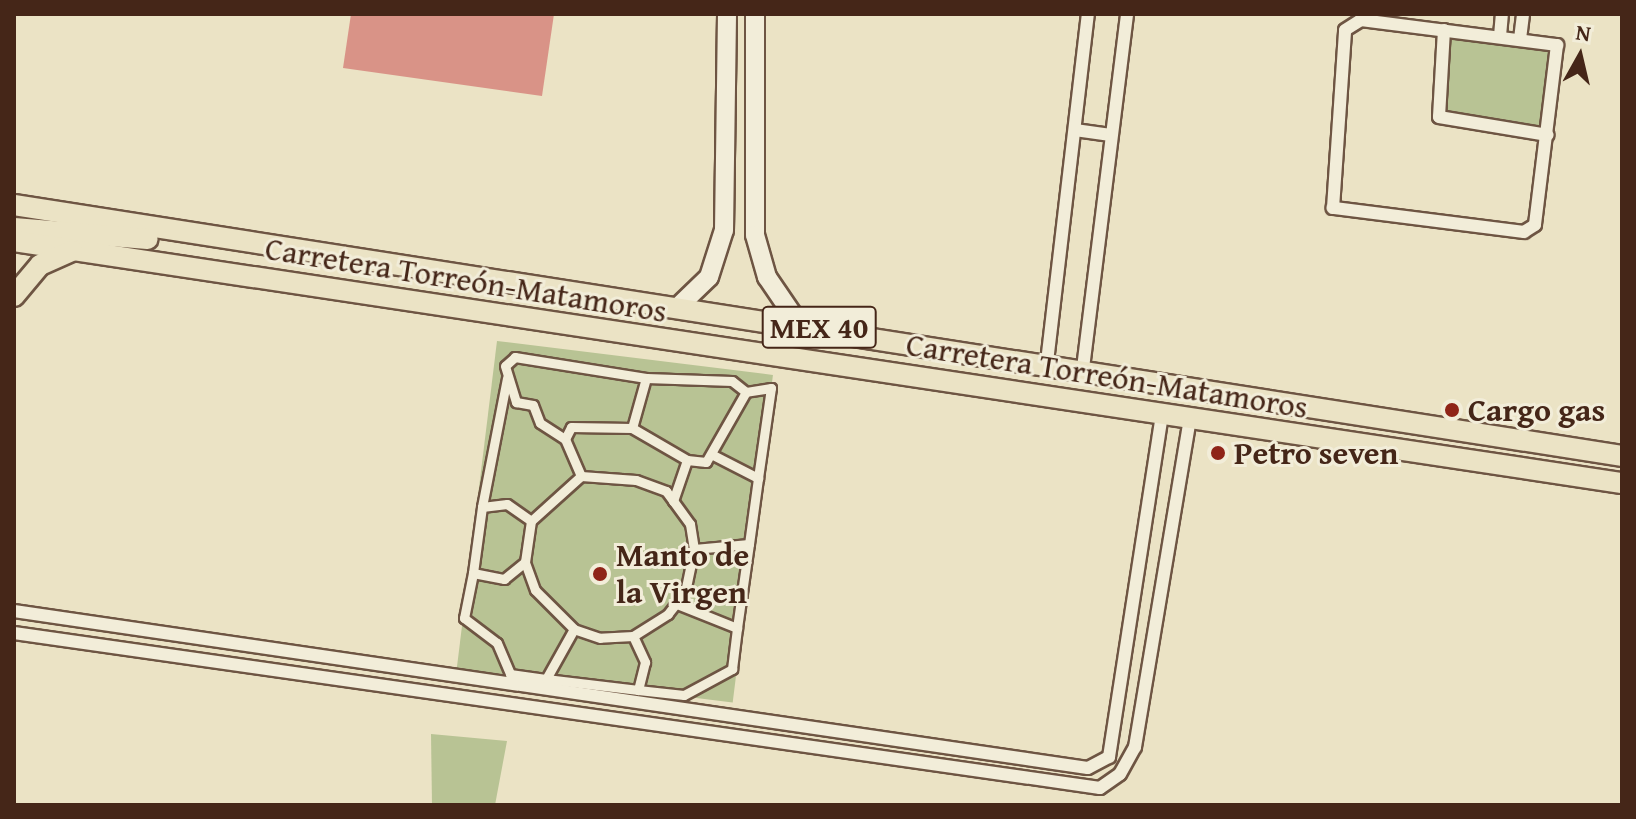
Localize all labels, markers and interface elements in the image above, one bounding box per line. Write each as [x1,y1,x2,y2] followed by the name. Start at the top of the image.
[1574,15,1593,49] text: N
[1540,16,1620,96] north arrow
[263,229,669,331] street label: Carretera Torreón-Matamoros
[761,301,877,353] road number: MEX 40
[904,325,1310,427] street label: Carretera Torreón-Matamoros
[1468,391,1605,429] place label: Cargo gas
[1443,401,1461,419] marker: Cargo gas
[1234,434,1398,472] place label: Petro seven
[1209,444,1227,462] marker: Petro seven
[616,537,749,612] place label: Manto de la Virgen
[591,565,609,583] marker: Manto de la Virgen

